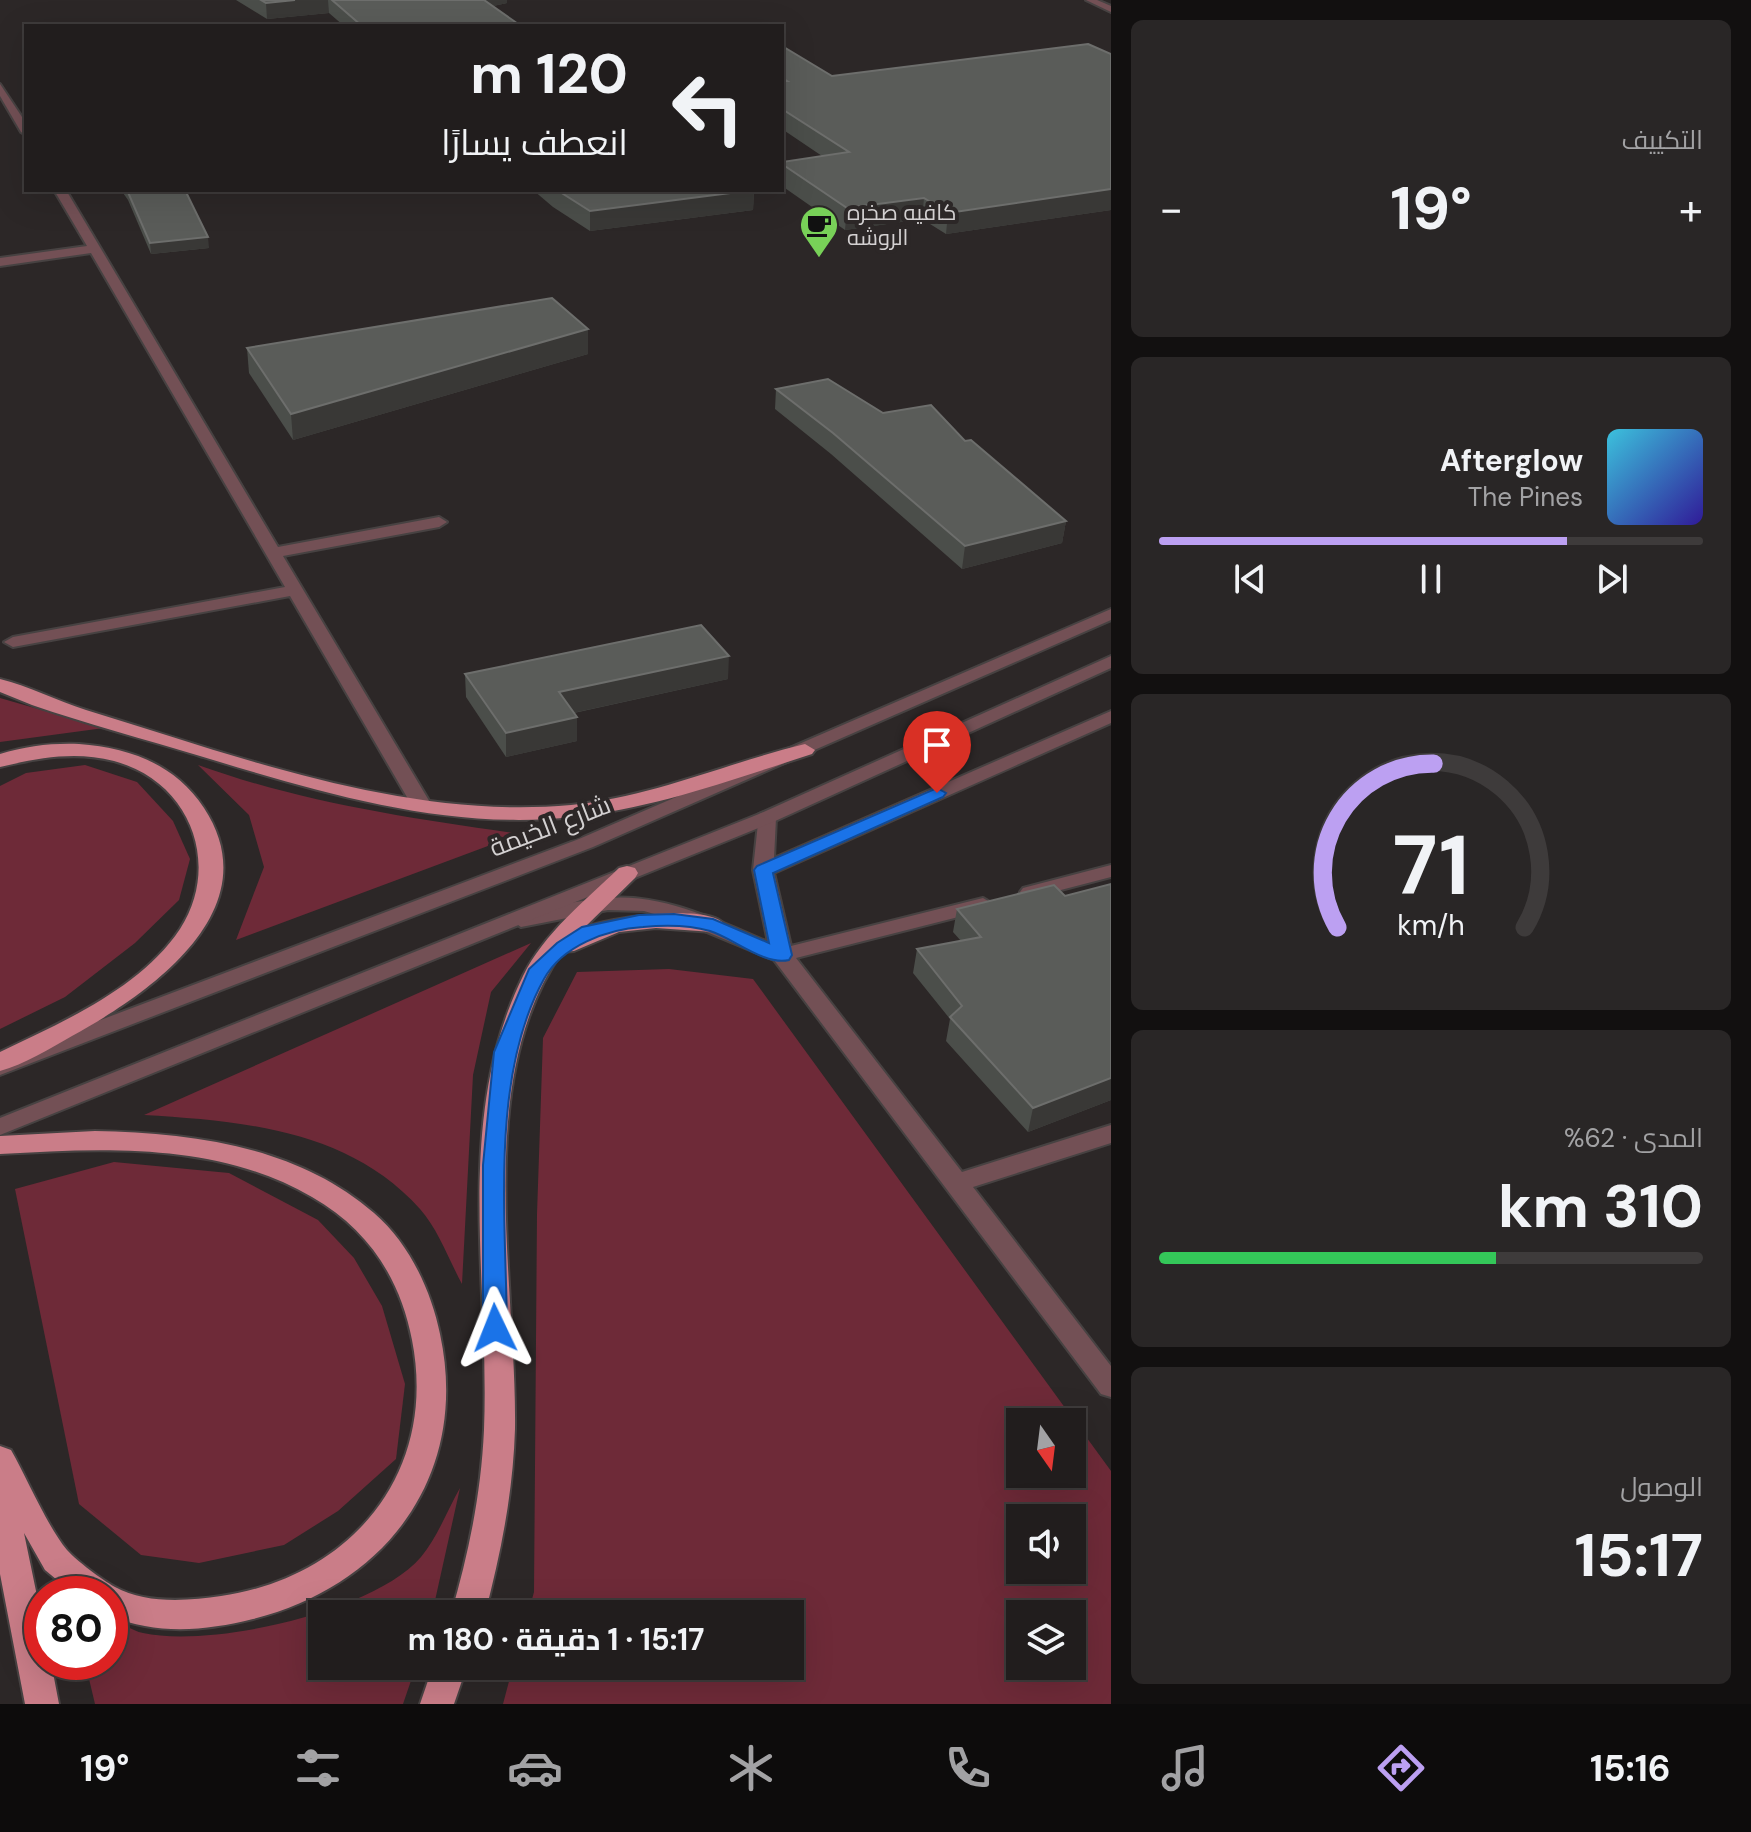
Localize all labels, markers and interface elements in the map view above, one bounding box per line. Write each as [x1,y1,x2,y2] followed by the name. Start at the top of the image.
[470,37,628,110] text: 120 m
[656,56,760,160] icon: left
[441,119,628,166] text: انعطف يسارًا
[1621,123,1703,157] text: التكييف
[1390,169,1472,248] text: 19°
[1159,180,1183,238] text: −
[1679,180,1703,238] text: +
[847,198,956,252] place label: كافيه صخره الروشه
[798,204,840,259] cafe icon: كافيه صخره الروشه
[1440,441,1583,480] text: Afterglow
[1468,480,1583,514] text: The Pines
[1228,557,1272,601] icon: previous
[1409,557,1453,601] icon: pause
[1590,557,1634,601] icon: next
[903,711,971,793] pin
[915,723,959,767] icon: arrive
[484,787,616,865] street label: شارع الخيمة
[1393,811,1469,920] text: 71
[1397,907,1465,944] text: km/h
[1564,1121,1703,1155] text: المدى · 62%
[1498,1167,1703,1246] text: 310 km
[453,1286,537,1370] position arrow
[1006,1408,1086,1488] north arrow
[1006,1408,1086,1680] map controls
[1620,1470,1703,1504] text: الوصول
[1006,1504,1086,1584] button: sound
[1575,1516,1703,1595] text: 15:17
[24,1576,128,1680] speed limit sign: 80
[1006,1600,1086,1680] button: layers
[408,1620,704,1659] text: 15:17 · 1 دقيقة · 180 m
[290,1740,346,1796] icon: filters
[507,1740,563,1796] icon: car
[723,1740,779,1796] icon: climate
[940,1740,996,1796] icon: phone
[1157,1740,1213,1796] icon: music
[1373,1740,1429,1796] icon: directions
[80,1745,129,1792] text: 19°
[1590,1745,1671,1792] text: 15:16

